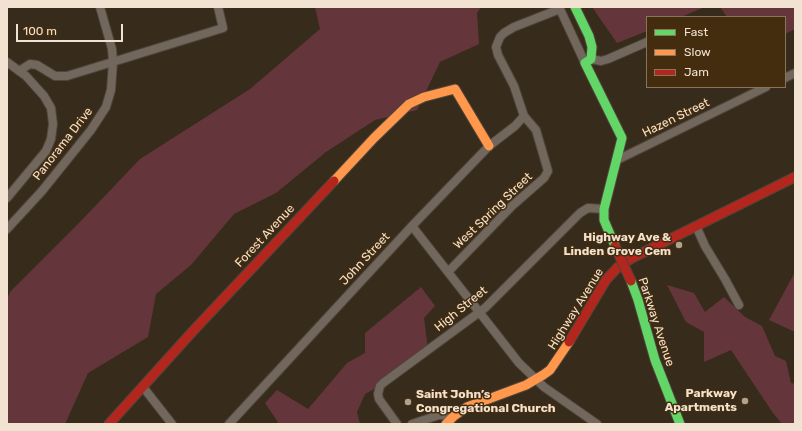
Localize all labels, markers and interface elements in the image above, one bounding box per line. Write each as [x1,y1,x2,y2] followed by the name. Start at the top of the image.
[18,16,125,42] scale bar
[646,16,786,88] legend
[23,24,57,38] text: 100 m
[684,25,708,39] text: Fast
[684,45,711,59] text: Slow
[684,65,709,79] text: Jam
[640,96,712,140] street label: Hazen Street
[30,105,96,183] street label: Panorama Drive
[451,170,535,252] street label: West Spring Street
[232,202,298,270] street label: Forest Avenue
[337,230,393,288] street label: John Street
[563,231,671,259] place label: Highway Ave & Linden Grove Cem
[674,240,684,250] marker: Highway Ave & Linden Grove Cem
[545,266,607,352] street label: Highway Avenue
[635,276,677,368] street label: Parkway Avenue
[432,283,490,335] street label: High Street
[665,387,737,415] place label: Parkway Apartments
[416,388,556,416] place label: Saint John’s Congregational Church
[740,396,750,406] marker: Parkway Apartments
[403,397,413,407] marker: Saint John’s Congregational Church

